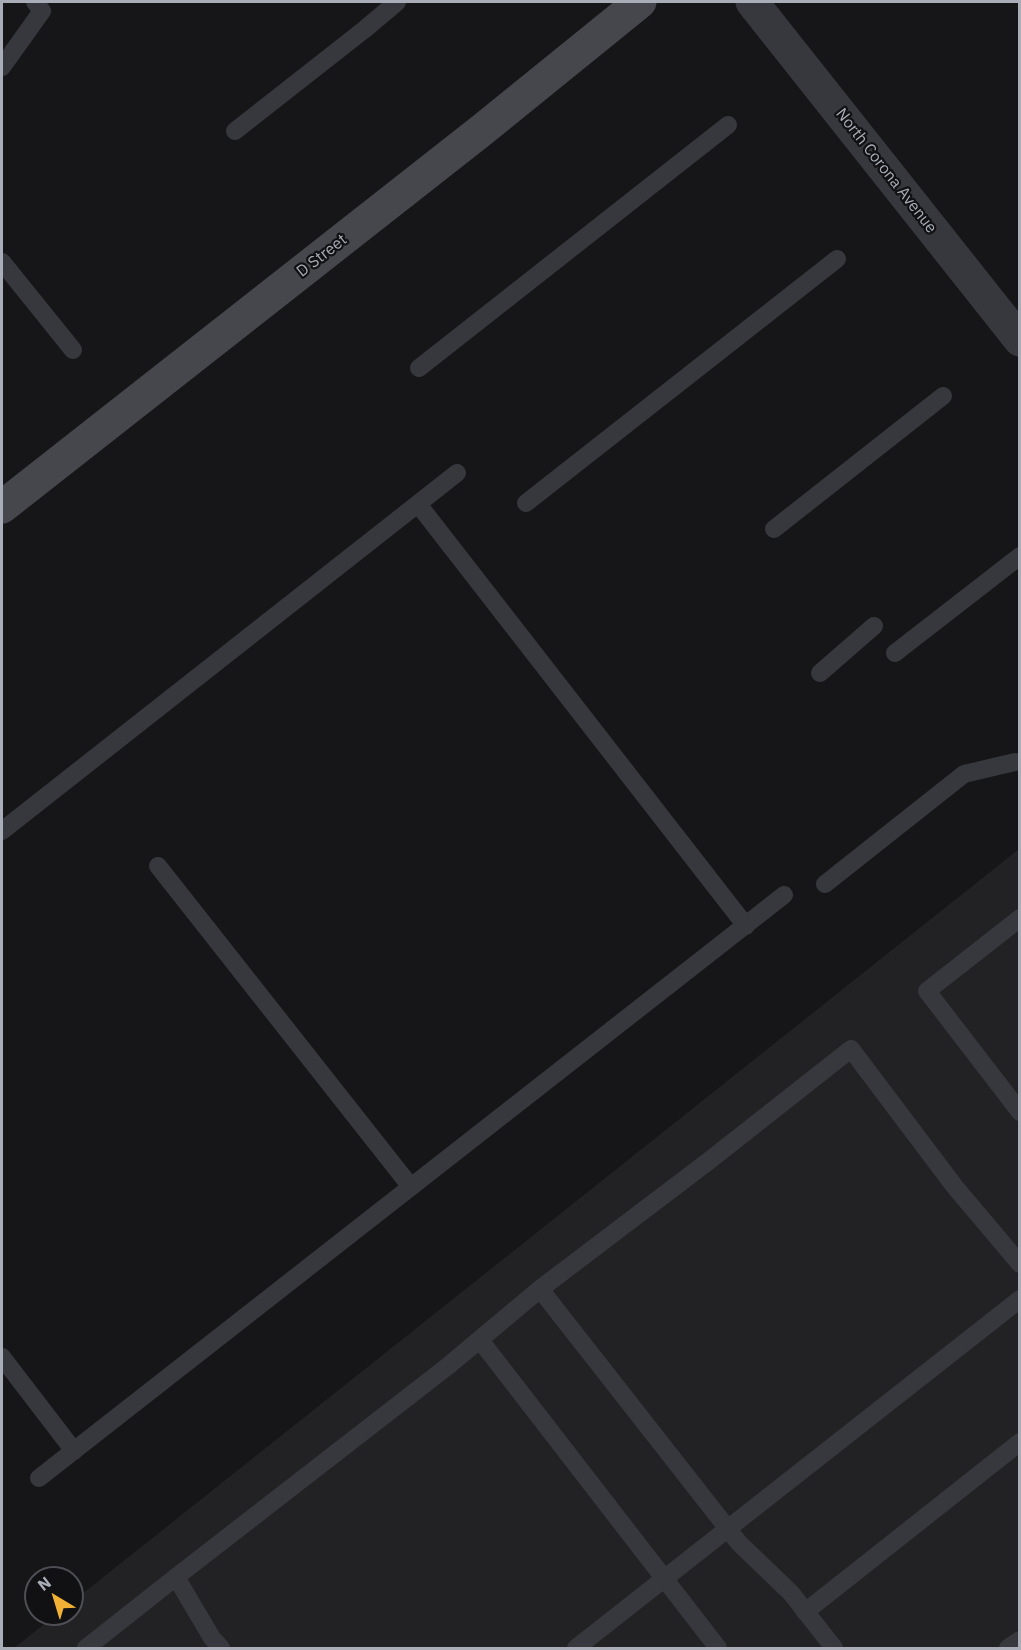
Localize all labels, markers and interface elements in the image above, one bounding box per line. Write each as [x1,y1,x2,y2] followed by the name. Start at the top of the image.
[831,105,941,237] street label: North Corona Avenue
[293,230,351,282] street label: D Street
[24,1566,84,1626] north arrow
[33,1572,55,1595] text: N

